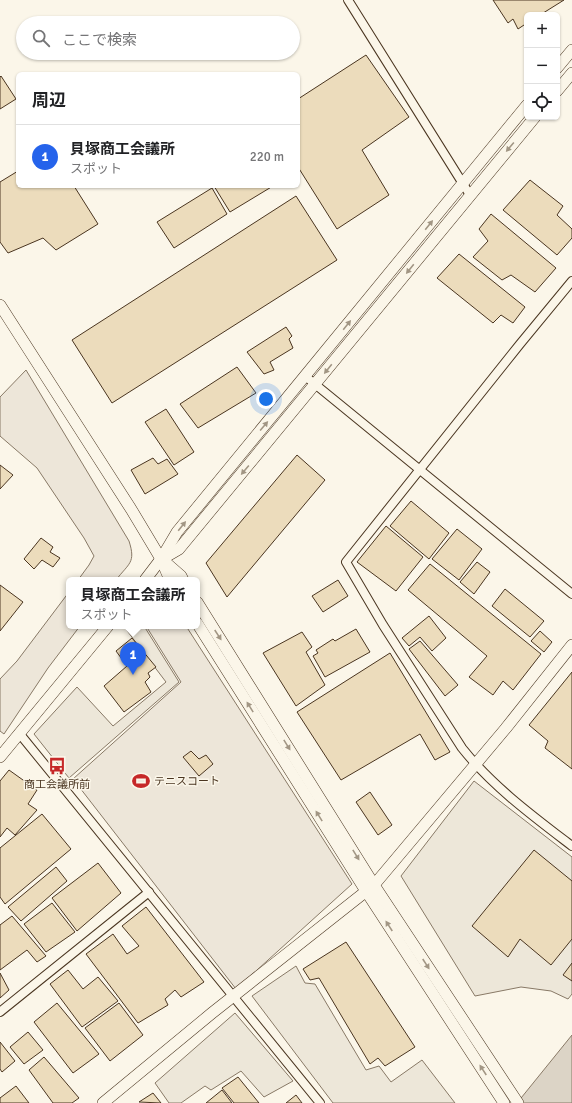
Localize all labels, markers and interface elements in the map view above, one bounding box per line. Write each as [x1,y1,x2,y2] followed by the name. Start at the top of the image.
[524,12,560,120] map controls
[524,12,560,48] button: +
[16,16,300,60] search box
[30,27,52,49] icon: search
[62,31,137,49] text: ここで検索
[524,48,560,84] button: −
[524,84,560,120] button: locate
[32,90,66,111] text: 周辺
[70,140,175,158] text: 貝塚商工会議所
[506,142,515,152] one-way arrow
[41,149,49,165] text: 1
[250,149,284,165] text: 220 m
[70,161,122,177] text: スポット
[424,219,433,230] one-way arrow
[405,263,414,274] one-way arrow
[342,320,351,331] one-way arrow
[323,364,332,375] one-way arrow
[256,389,276,409] your location
[260,420,269,431] one-way arrow
[240,464,249,475] one-way arrow
[177,521,186,531] one-way arrow
[66,577,200,629] popup
[80,586,186,604] text: 貝塚商工会議所
[80,607,133,623] text: スポット
[214,630,222,640] one-way arrow
[120,642,146,675] pin: 1
[246,701,254,712] one-way arrow
[284,739,291,751] one-way arrow
[47,756,67,776] bus stop icon: 商工会議所前
[131,771,151,791] sports icon: テニスコート
[154,775,220,788] place label: テニスコート
[24,778,90,791] place label: 商工会議所前
[316,810,323,822] one-way arrow
[352,850,360,860] one-way arrow
[385,921,393,931] one-way arrow
[423,959,430,970] one-way arrow
[479,1065,487,1075] one-way arrow

